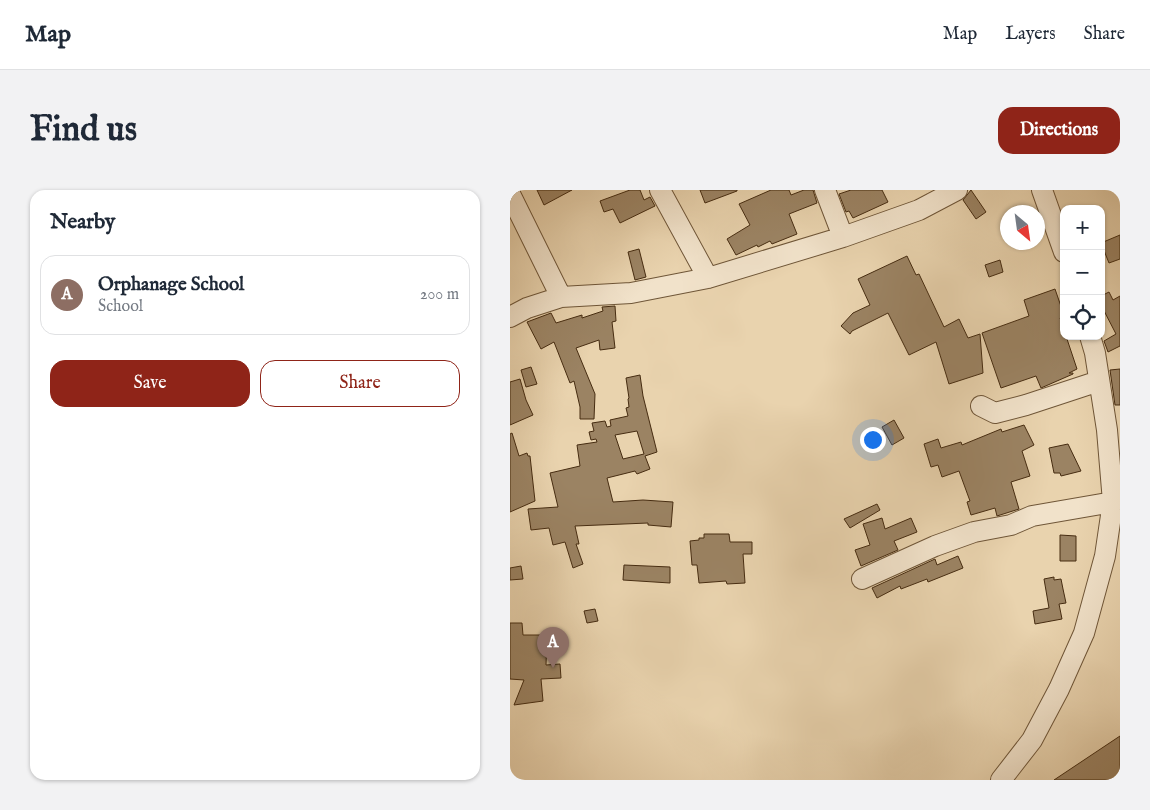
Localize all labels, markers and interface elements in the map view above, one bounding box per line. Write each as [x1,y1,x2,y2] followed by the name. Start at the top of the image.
[25,19,71,50] text: Map
[943,23,977,46] text: Map
[1005,23,1056,46] text: Layers
[1084,23,1125,46] text: Share
[998,107,1120,154] button: Directions
[30,108,137,153] text: Find us
[1000,205,1045,250] north arrow
[1060,205,1105,340] map controls
[1060,205,1105,250] button: +
[50,209,115,236] text: Nearby
[1060,250,1105,295] button: −
[98,273,244,297] text: Orphanage School
[62,285,72,305] text: A
[420,285,459,305] text: 200 m
[1060,295,1105,340] button: locate
[98,297,143,317] text: School
[50,360,250,407] button: Save
[260,360,460,407] button: Share
[860,427,886,453] your location
[537,627,569,668] pin: A

